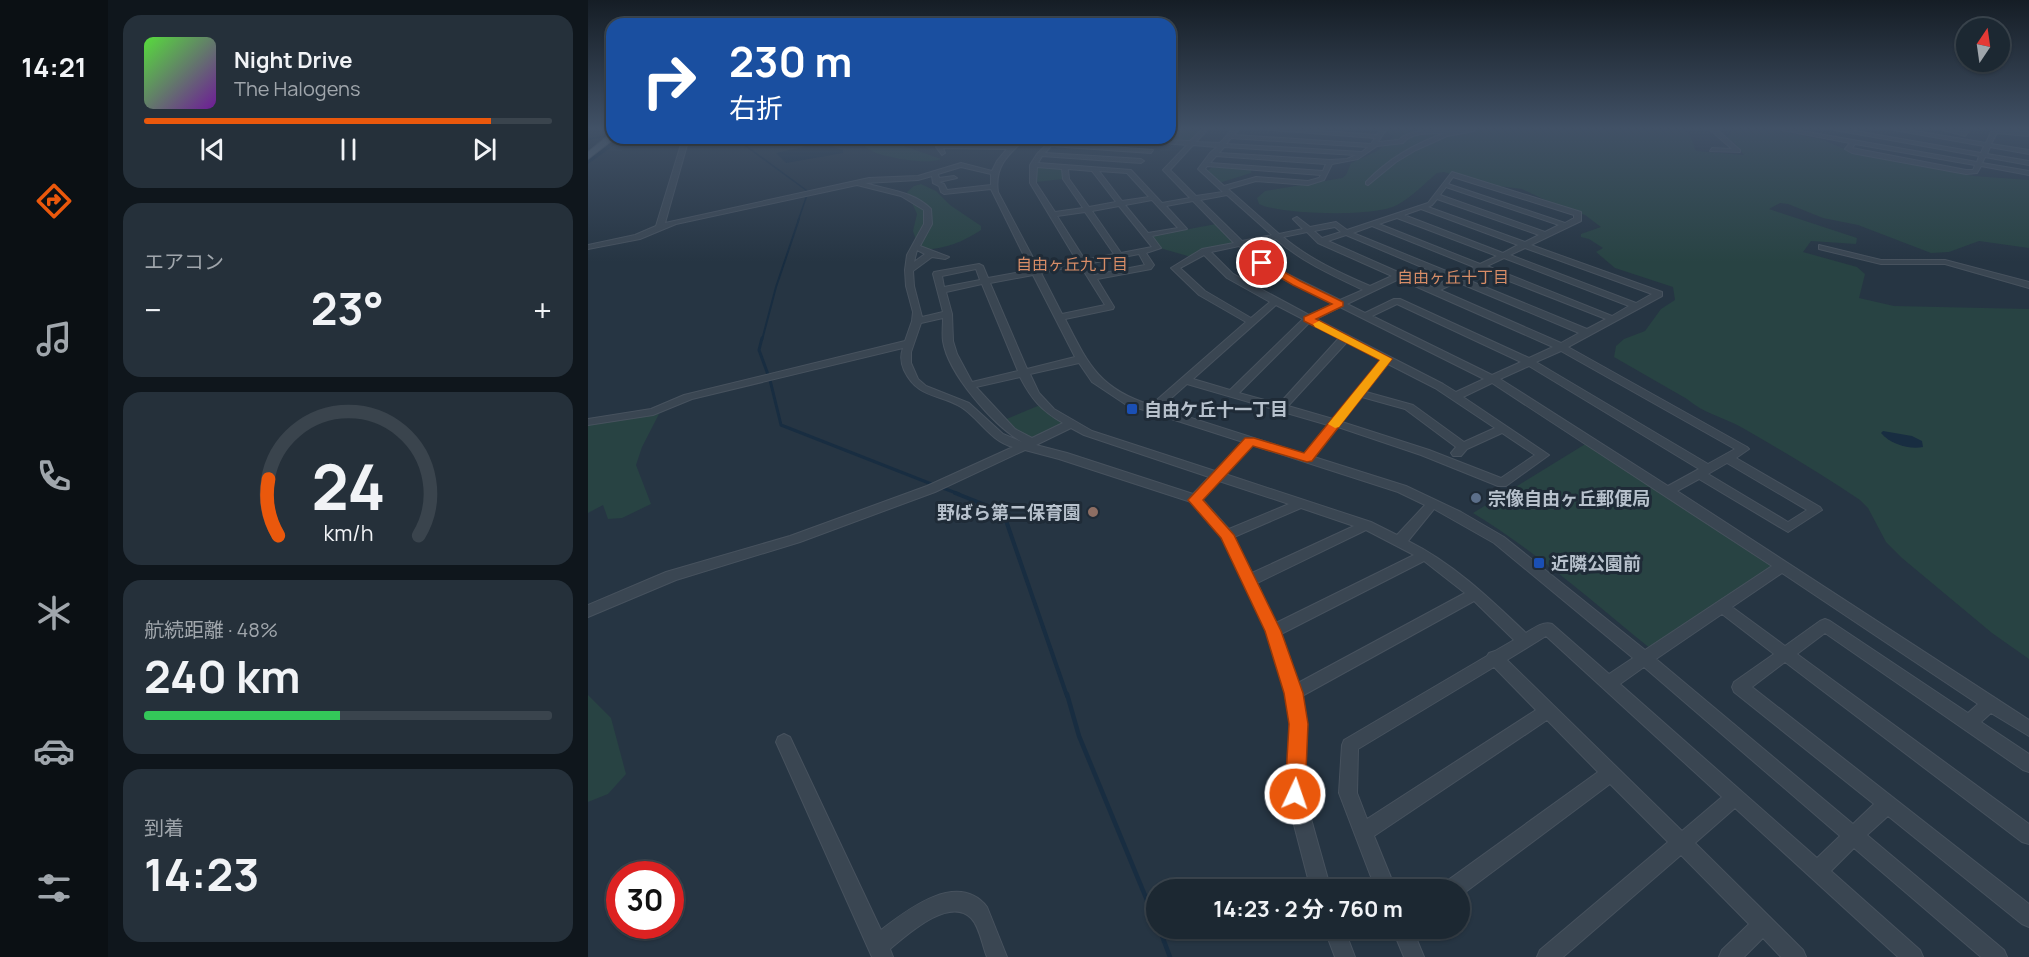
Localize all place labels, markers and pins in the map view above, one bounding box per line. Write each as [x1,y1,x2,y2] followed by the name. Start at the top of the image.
[1236,237,1287,288] pin
[1144,397,1288,421] place label: 自由ケ丘十一丁目
[1125,402,1139,416] marker: 自由ケ丘十一丁目
[1488,486,1650,510] place label: 宗像自由ヶ丘郵便局
[1469,491,1483,505] marker: 宗像自由ヶ丘郵便局
[937,500,1081,524] place label: 野ばら第二保育園
[1086,505,1100,519] marker: 野ばら第二保育園
[1551,551,1641,575] place label: 近隣公園前
[1532,556,1546,570] marker: 近隣公園前

